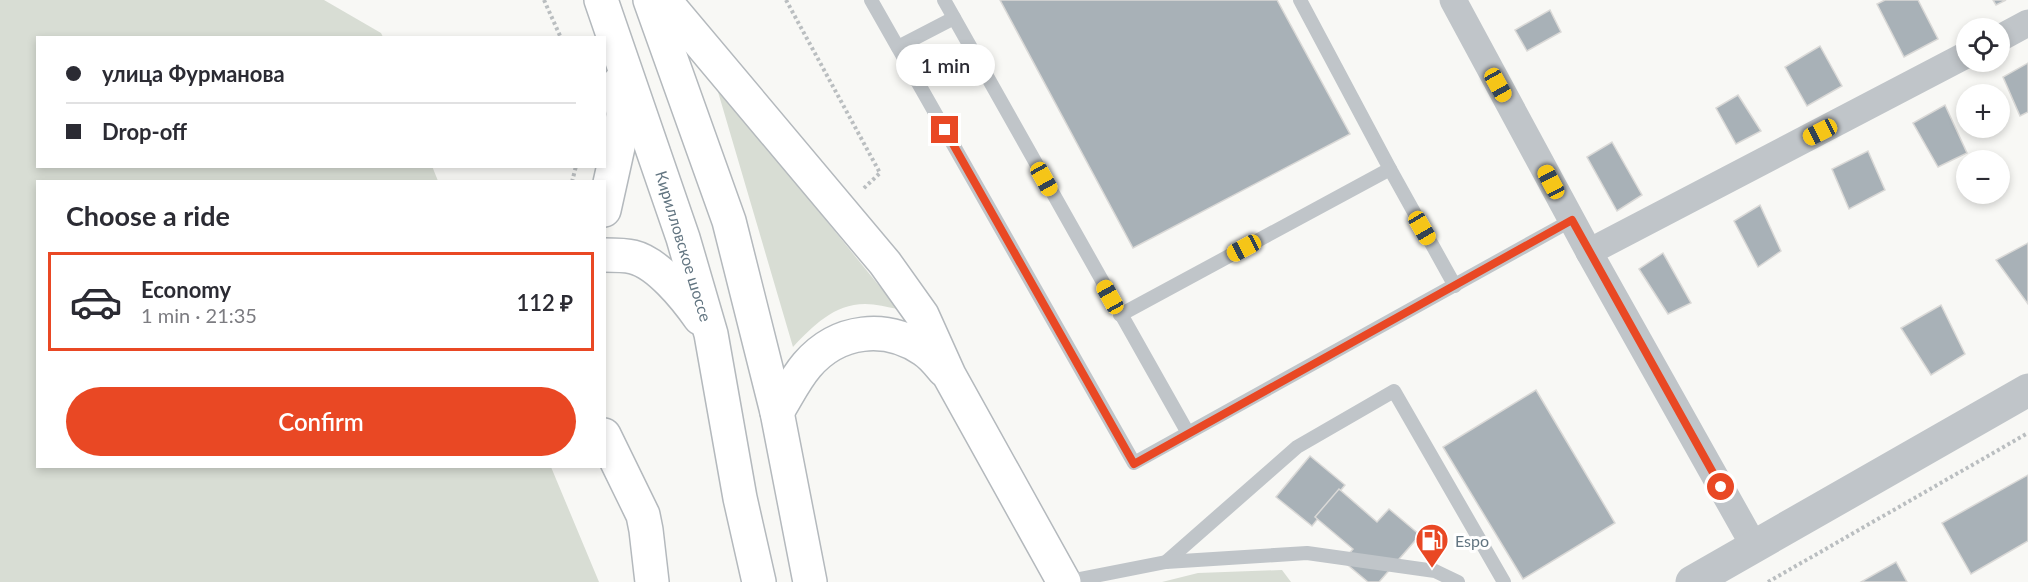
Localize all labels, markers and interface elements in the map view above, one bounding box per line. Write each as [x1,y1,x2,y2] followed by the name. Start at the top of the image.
[1956,18,2010,204] map controls
[1956,18,2010,72] button: locate
[896,43,994,85] callout: 1 min
[921,53,970,77] text: 1 min
[102,60,285,87] text: улица Фурманова
[1481,65,1515,105] car
[1956,84,2010,138] button: +
[931,116,958,143] route end
[1800,116,1840,148] car
[102,118,187,145] text: Drop-off
[1956,150,2010,204] button: −
[1027,159,1061,199] car
[1535,162,1567,202] car
[652,168,716,324] street label: Кирилловское шоссе
[66,199,230,232] text: Choose a ride
[1405,208,1439,248] car
[1224,232,1264,264] car
[69,275,123,329] icon: car
[141,276,231,303] text: Economy
[1093,277,1127,317] car
[516,289,573,316] text: 112 ₽
[141,303,257,327] text: 1 min · 21:35
[66,387,576,456] button: Confirm
[1707,473,1734,500] route start
[1414,522,1450,569] fuel station icon: Espo
[1455,531,1489,550] place label: Espo

